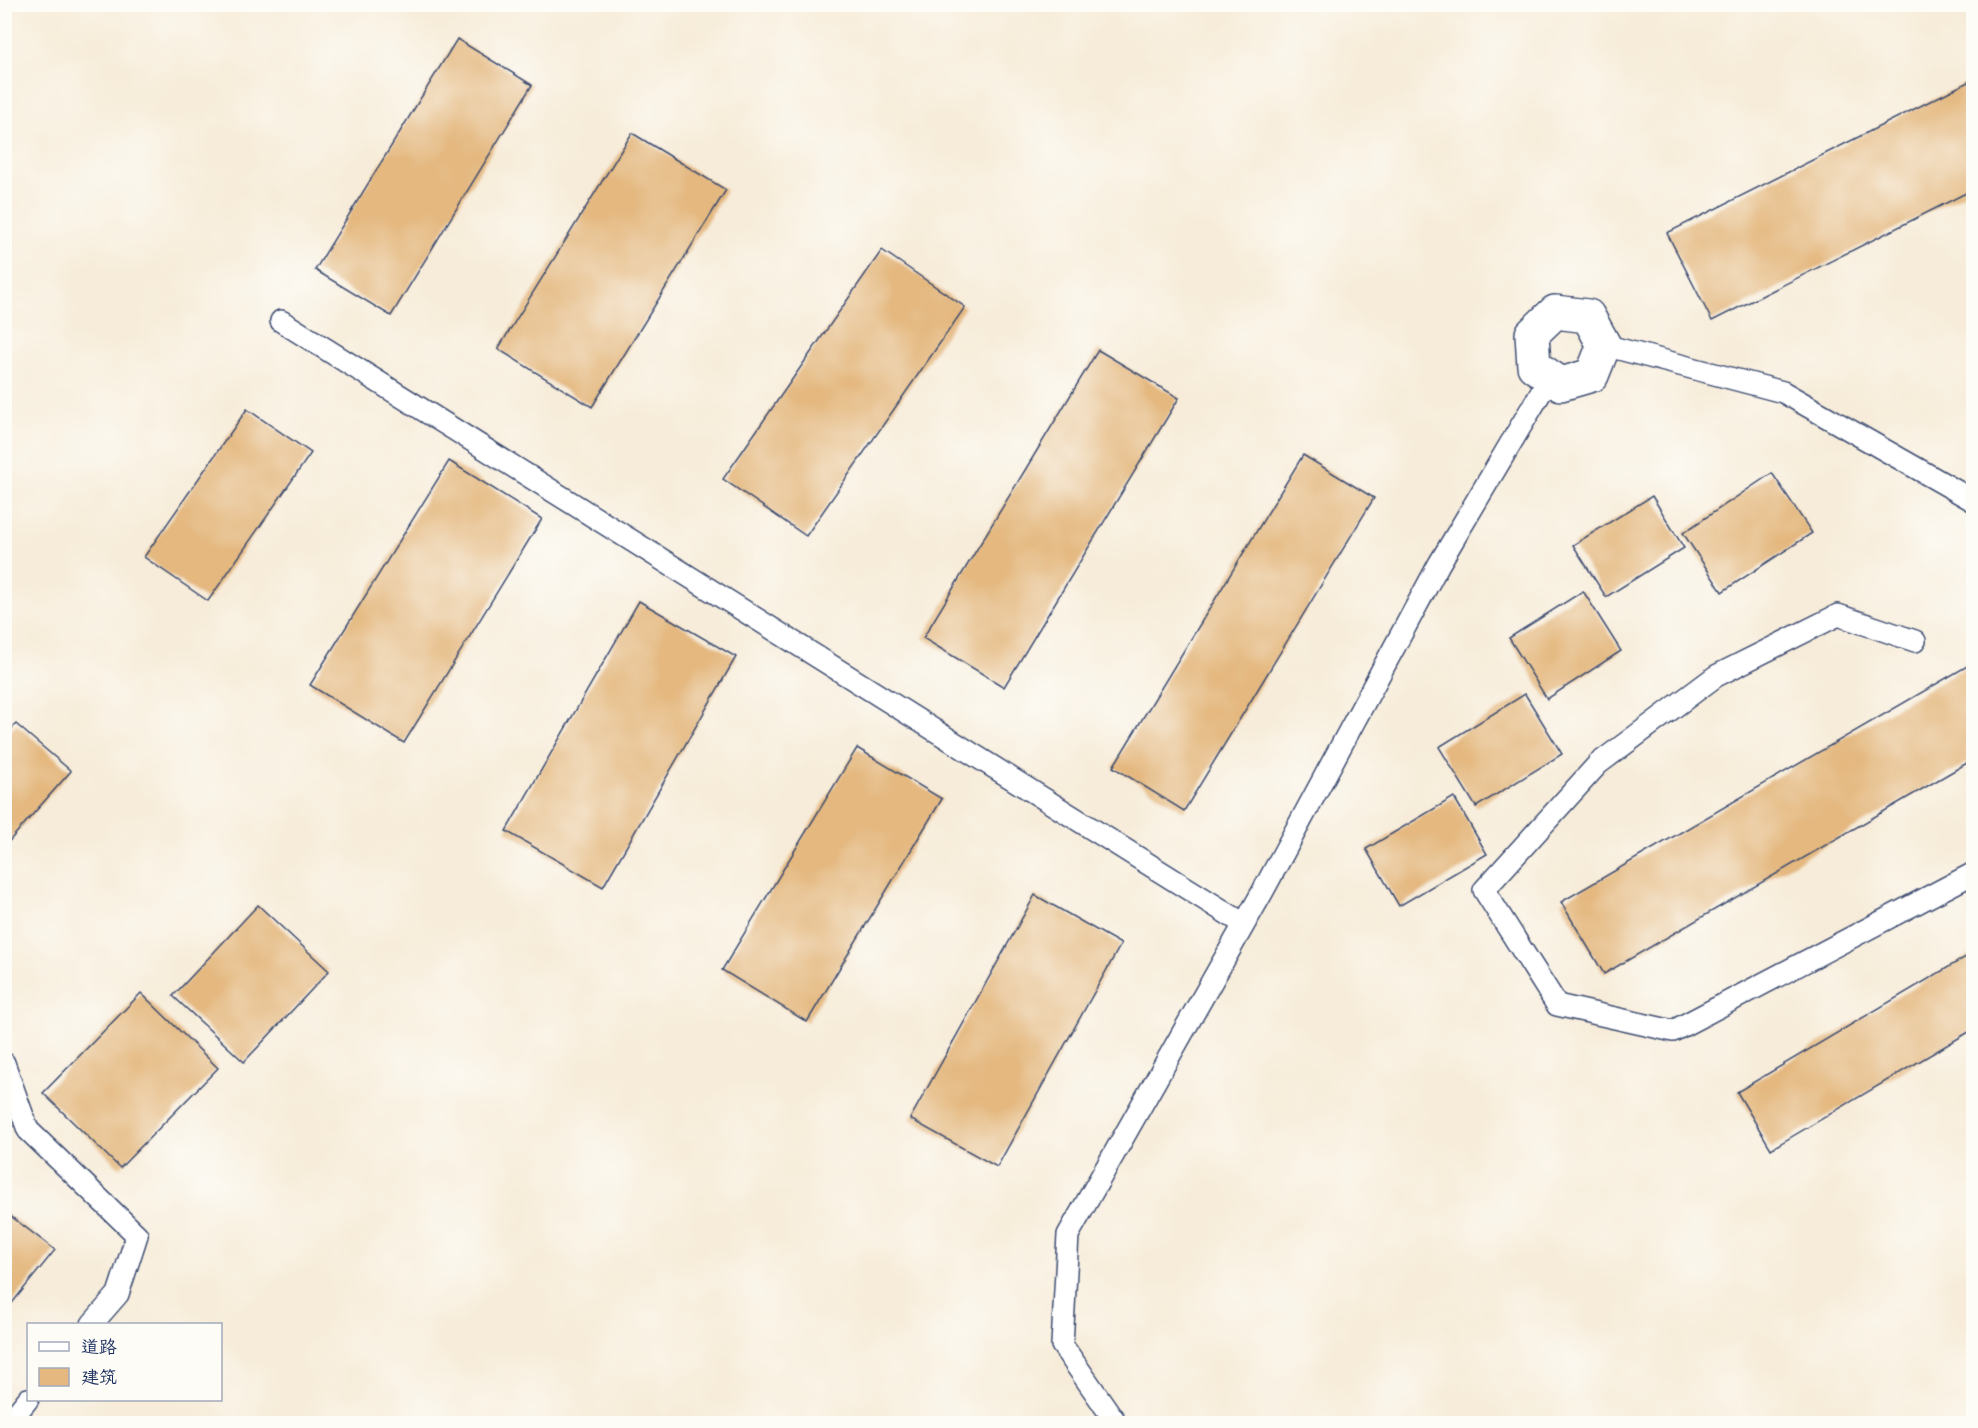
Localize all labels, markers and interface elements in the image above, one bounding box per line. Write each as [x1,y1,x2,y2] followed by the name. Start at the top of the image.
[27,1323,222,1401] legend
[81,1336,117,1360] text: 道路
[81,1366,117,1390] text: 建筑

